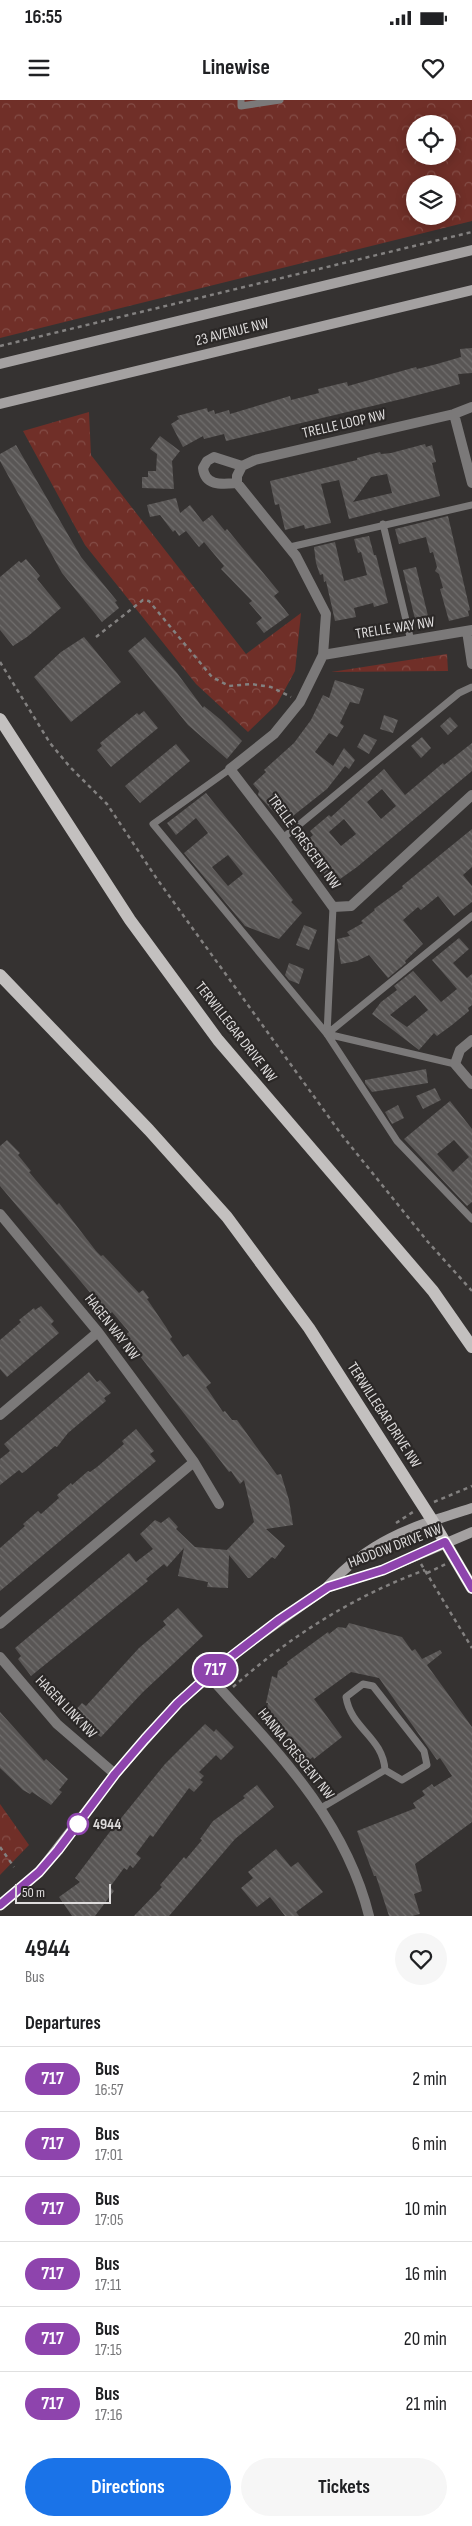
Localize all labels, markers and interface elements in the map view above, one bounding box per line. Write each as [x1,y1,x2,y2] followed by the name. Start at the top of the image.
[25,6,62,29] text: 16:55
[25,54,53,82] icon: menu
[202,54,270,81] text: Linewise
[419,54,447,82] icon: heart
[406,115,456,225] map controls
[406,115,456,165] button: locate
[406,175,456,225] button: layers
[193,314,271,350] street label: 23 AVENUE NW
[300,405,388,443] street label: TRELLE LOOP NW
[354,612,436,644] street label: TRELLE WAY NW
[263,791,345,893] street label: TRELLE CRESCENT NW
[191,978,281,1086] street label: TERWILLEGAR DRIVE NW
[80,1290,144,1364] street label: HAGEN WAY NW
[343,1359,425,1472] street label: TERWILLEGAR DRIVE NW
[346,1519,445,1572] street label: HADDOW DRIVE NW
[186,1654,244,1686] line badge: 717
[204,1659,226,1680] text: 717
[31,1671,101,1743] street label: HAGEN LINK NW
[253,1705,339,1804] street label: HANNA CRESCENT NW
[67,1813,89,1835] marker: 4944
[93,1815,121,1834] place label: 4944
[15,1881,111,1904] scale bar
[22,1884,45,1901] text: 50 m
[395,1933,447,1985] button: heart
[25,1934,70,1963] text: 4944
[25,1968,45,1987] text: Bus
[25,2012,101,2035] text: Departures
[95,2058,120,2081] text: Bus
[41,2068,64,2089] text: 717
[412,2068,447,2091] text: 2 min
[95,2081,123,2100] text: 16:57
[95,2123,120,2146] text: Bus
[41,2133,64,2154] text: 717
[412,2133,447,2156] text: 6 min
[95,2146,123,2165] text: 17:01
[95,2188,120,2211] text: Bus
[41,2198,64,2219] text: 717
[405,2198,447,2221] text: 10 min
[95,2211,123,2230] text: 17:05
[95,2253,120,2276] text: Bus
[41,2263,64,2284] text: 717
[405,2263,447,2286] text: 16 min
[95,2276,121,2295] text: 17:11
[95,2318,120,2341] text: Bus
[41,2328,64,2349] text: 717
[404,2328,447,2351] text: 20 min
[95,2341,122,2360] text: 17:15
[95,2383,120,2406] text: Bus
[41,2393,64,2414] text: 717
[406,2393,447,2416] text: 21 min
[95,2406,123,2425] text: 17:16
[25,2458,231,2516] button: Directions
[241,2458,447,2516] button: Tickets

